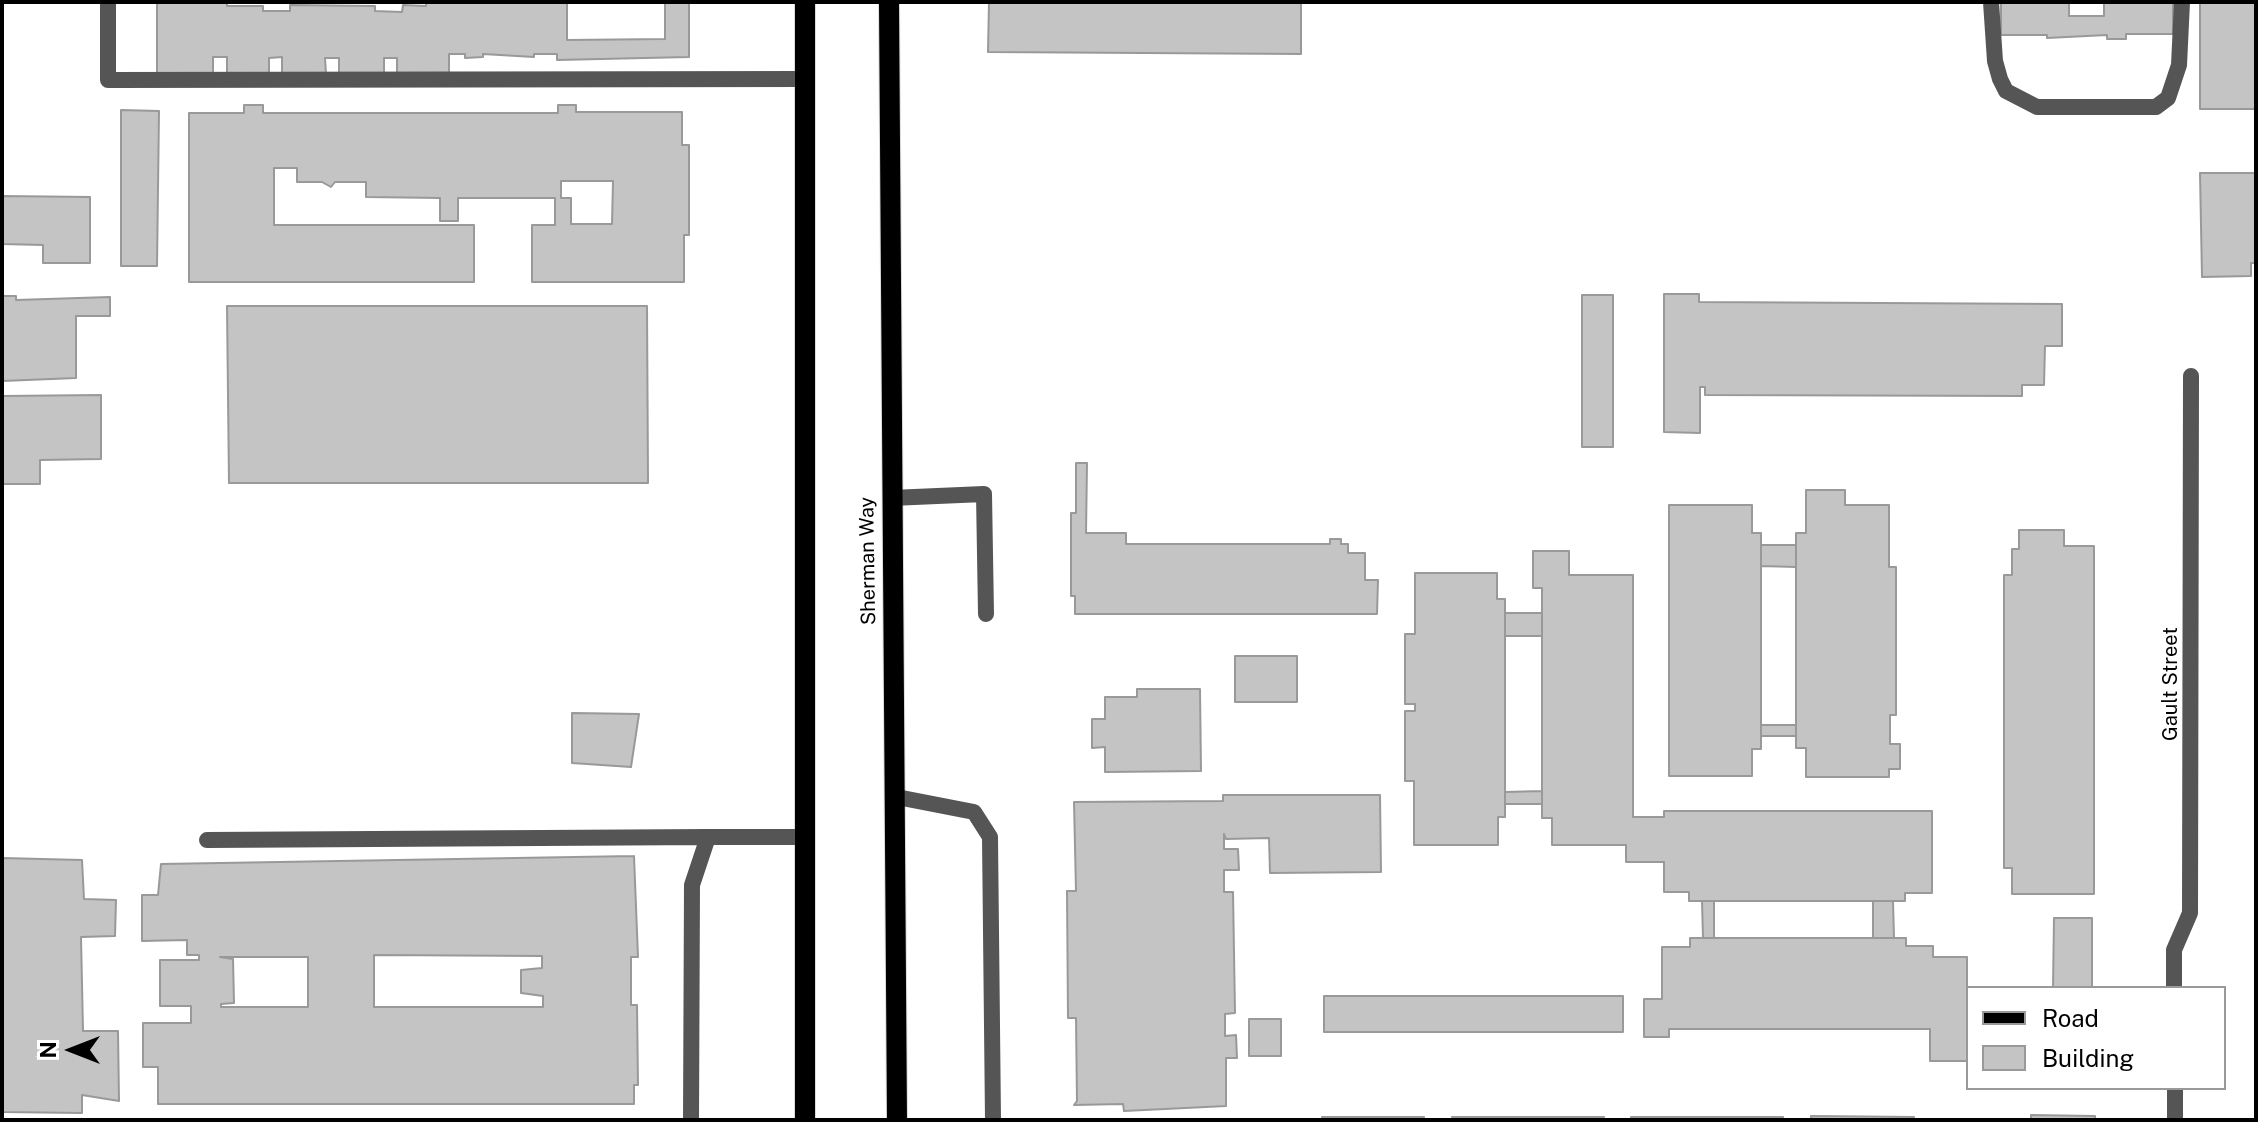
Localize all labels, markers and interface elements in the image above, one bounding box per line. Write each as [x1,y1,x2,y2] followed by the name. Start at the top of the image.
[855,497,881,625] street label: Sherman Way
[2159,627,2183,741] street label: Gault Street
[1966,986,2226,1090] legend
[2042,1004,2099,1032] text: Road
[32,1010,112,1090] north arrow
[35,1041,61,1059] text: N
[2042,1044,2134,1072] text: Building

